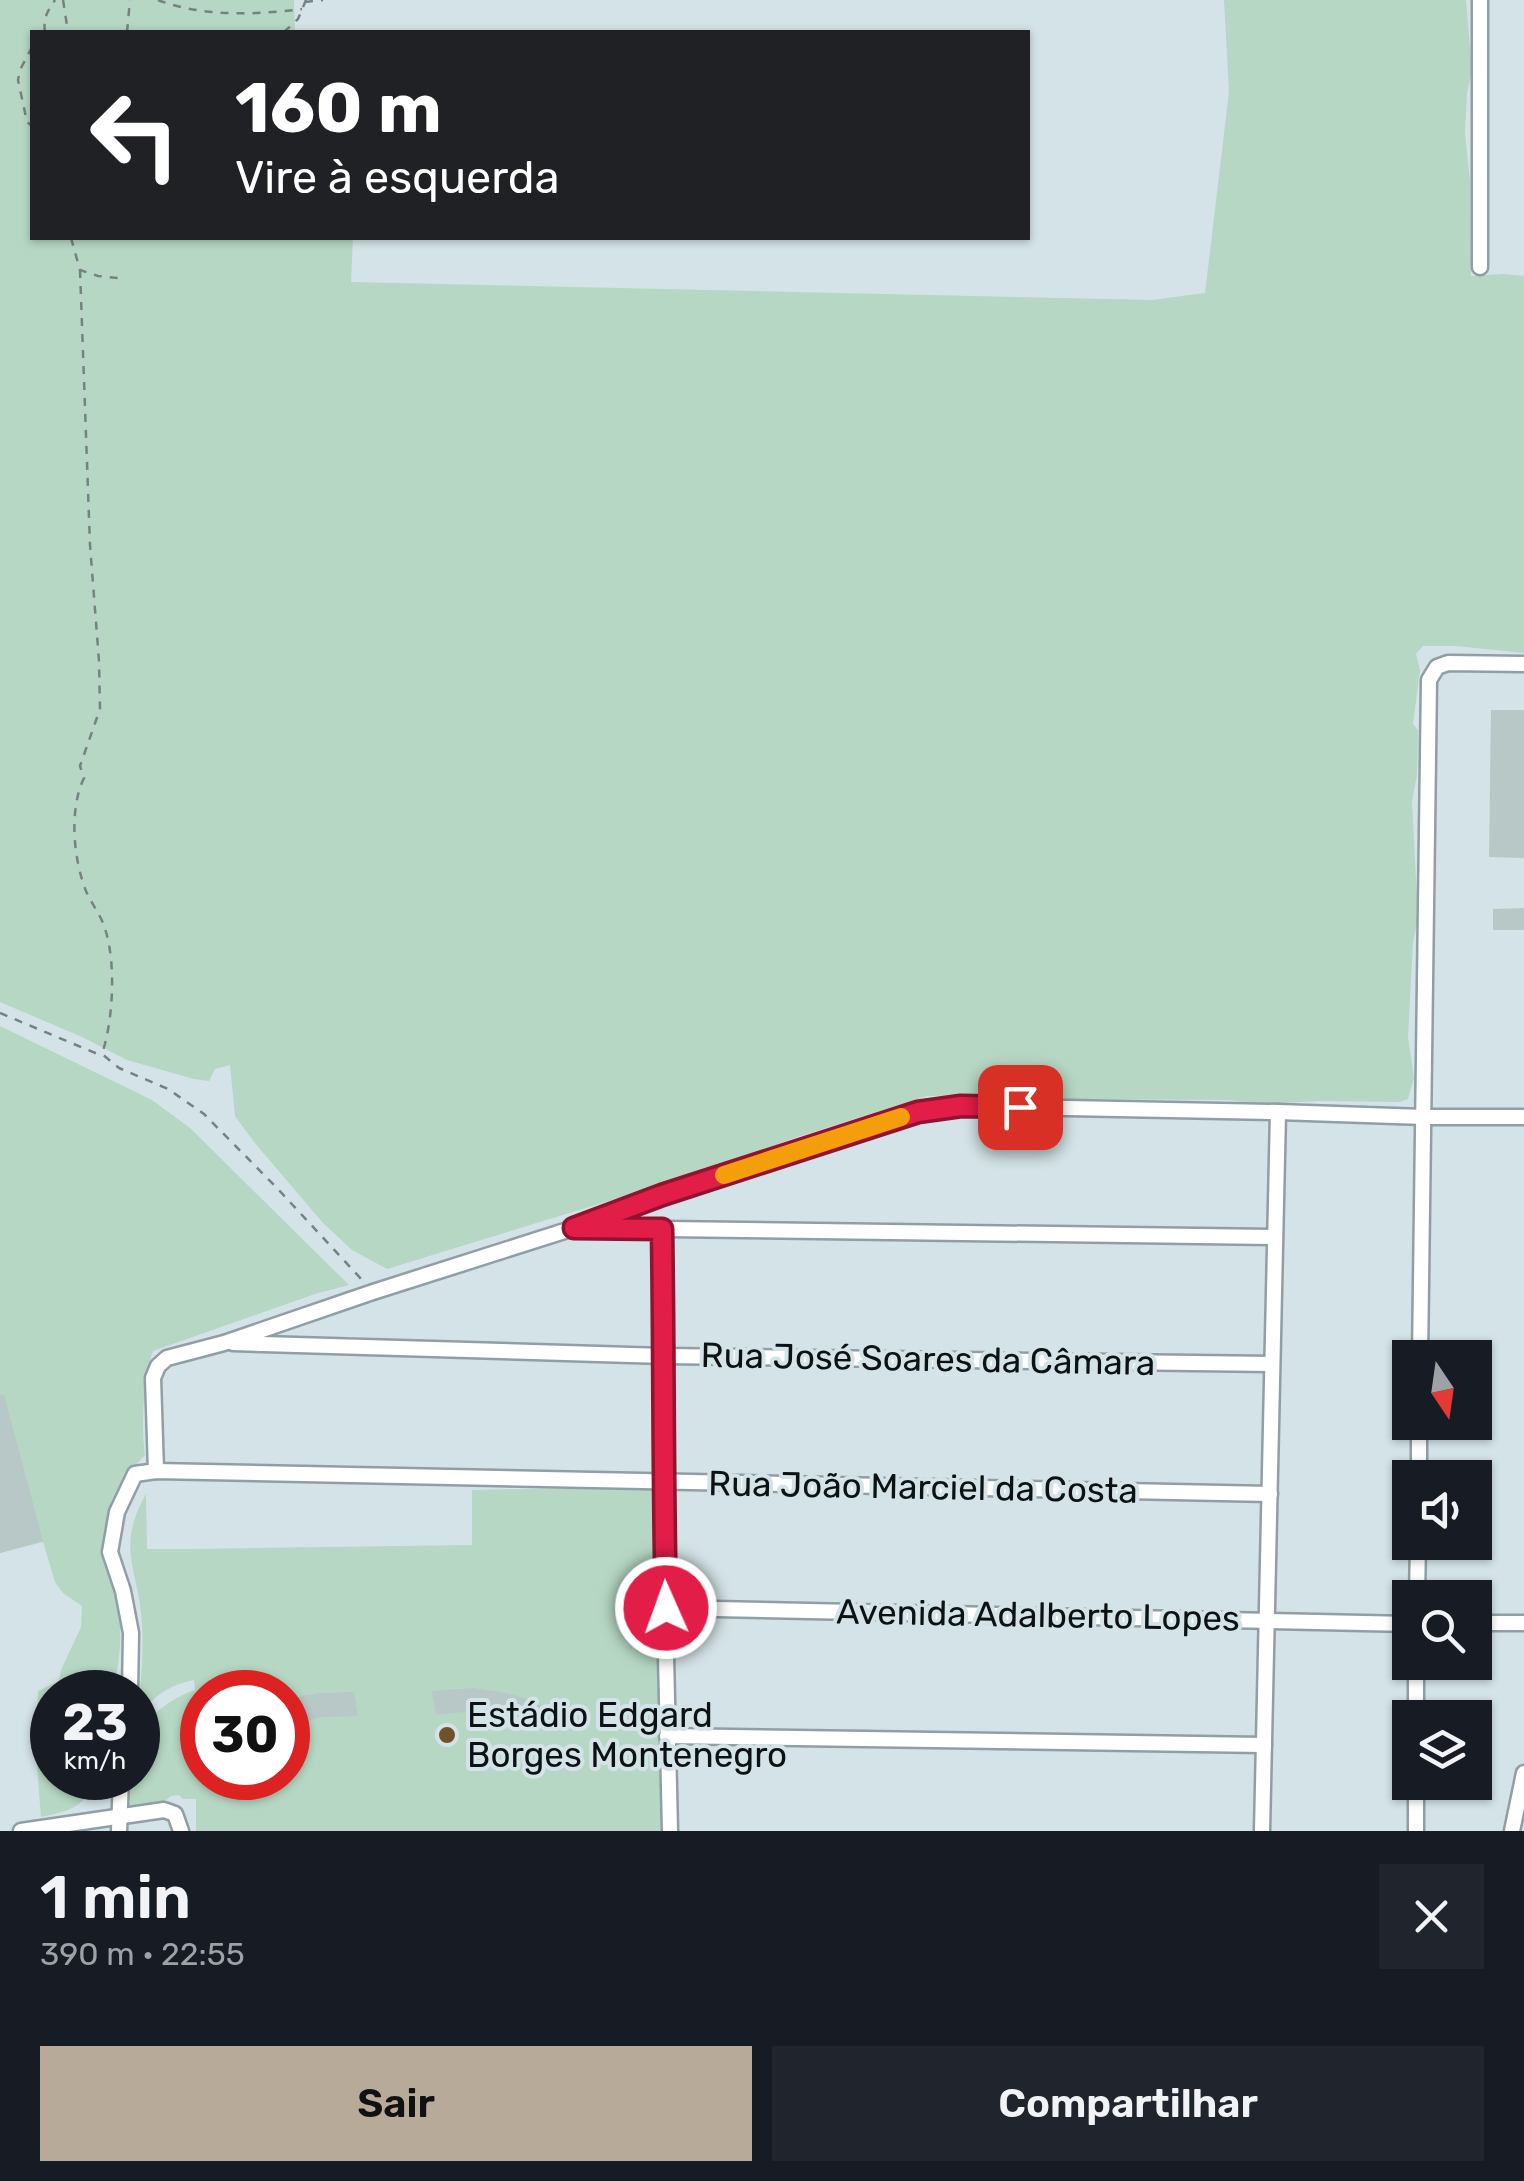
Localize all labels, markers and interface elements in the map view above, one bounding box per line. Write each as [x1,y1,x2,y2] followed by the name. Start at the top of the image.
[235,67,442,150] text: 160 m
[70,70,200,200] icon: left
[235,151,559,204] text: Vire à esquerda
[978,1065,1063,1150] pin
[993,1080,1048,1135] icon: arrive
[700,1334,1156,1384] street label: Rua José Soares da Câmara
[1392,1340,1492,1440] north arrow
[1392,1340,1492,1800] map controls
[1392,1460,1492,1560] button: sound
[708,1462,1138,1512] street label: Rua João Marciel da Costa
[614,1556,718,1660] position arrow
[1392,1580,1492,1680] button: search
[836,1590,1240,1640] street label: Avenida Adalberto Lopes
[180,1670,310,1800] speed limit sign: 30
[62,1693,128,1753] text: 23
[467,1694,787,1776] place label: Estádio Edgard Borges Montenegro
[1392,1700,1492,1800] button: layers
[436,1724,458,1746] marker: Estádio Edgard Borges Montenegro
[64,1746,126,1775] text: km/h
[40,1862,191,1933] text: 1 min
[1379,1864,1484,1969] button: close
[40,1935,245,1973] text: 390 m · 22:55
[40,2046,752,2161] button: Sair
[772,2046,1484,2161] button: Compartilhar

